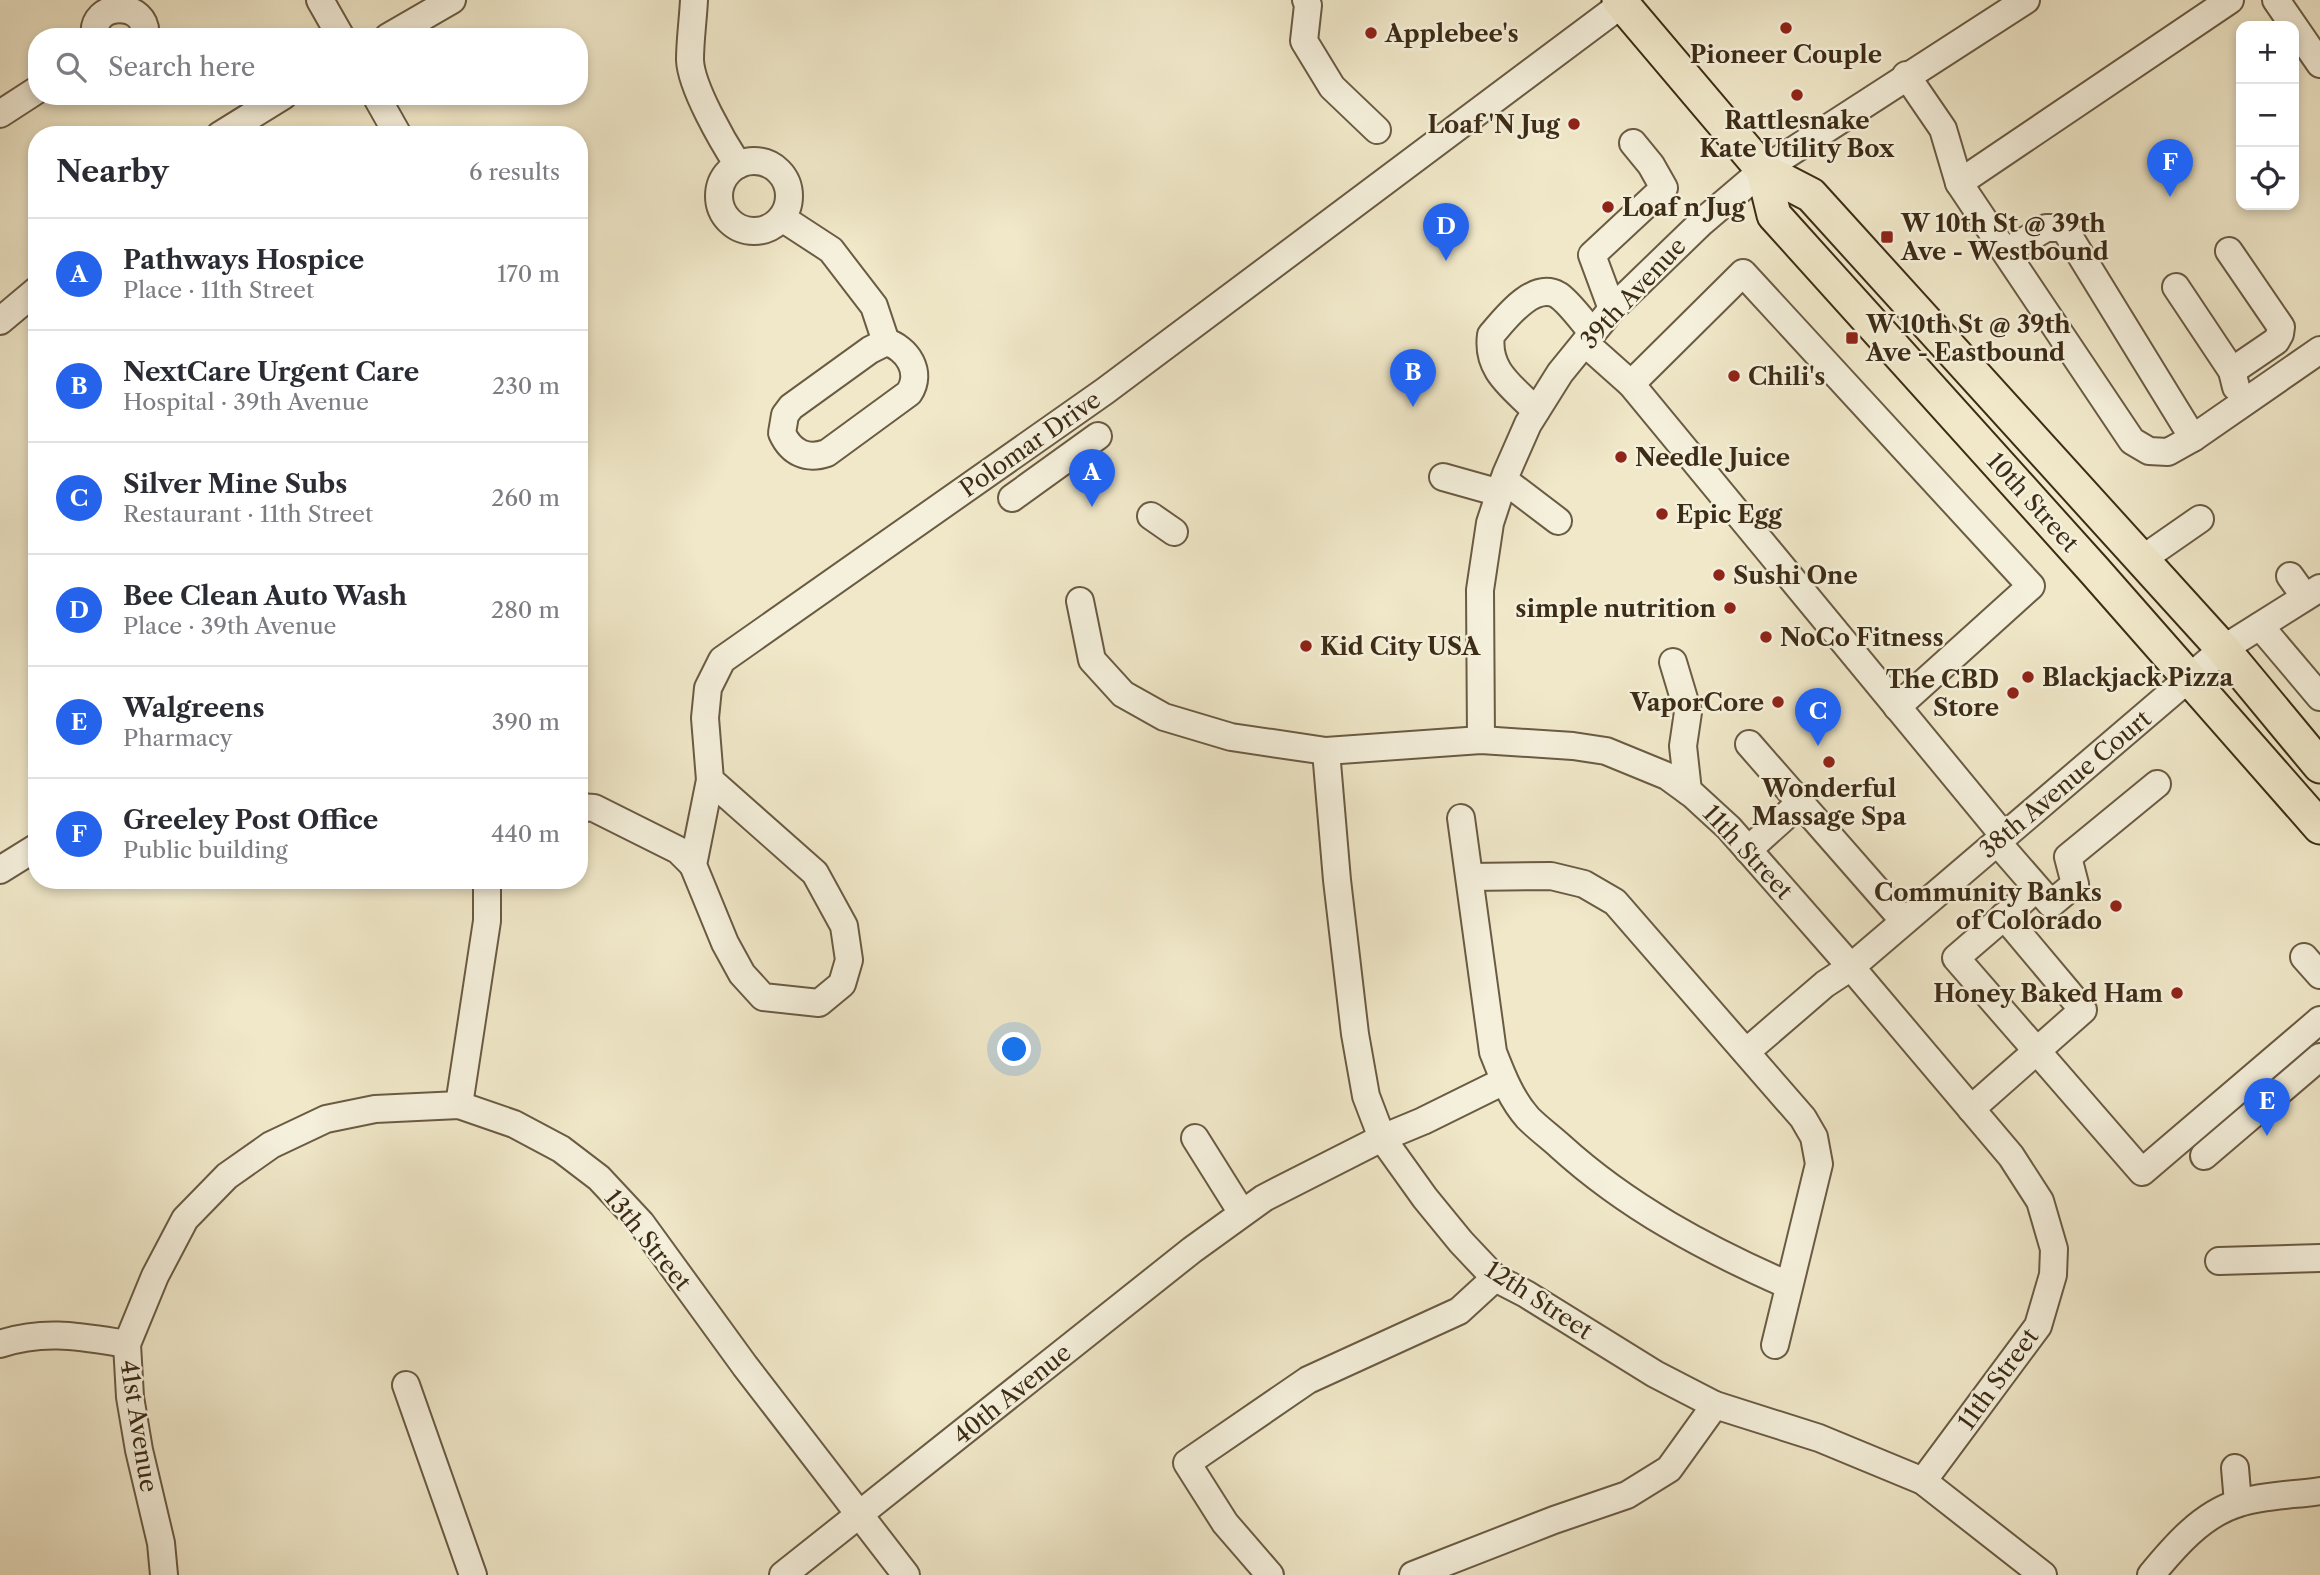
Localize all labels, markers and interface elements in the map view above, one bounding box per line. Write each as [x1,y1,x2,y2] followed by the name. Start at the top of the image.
[1384,19,1519,48] place label: Applebee's
[1778,20,1794,36] marker: Pioneer Couple
[2236,21,2299,210] map controls
[2236,21,2299,84] button: +
[1363,25,1379,41] marker: Applebee's
[28,28,588,105] search box
[1690,40,1882,69] place label: Pioneer Couple
[52,48,90,86] icon: search
[108,51,255,83] text: Search here
[2236,84,2299,147] button: −
[1789,87,1805,103] marker: Rattlesnake Kate Utility Box
[1700,106,1895,163] place label: Rattlesnake Kate Utility Box
[1427,110,1561,139] place label: Loaf 'N Jug
[1566,116,1582,132] marker: Loaf 'N Jug
[2147,139,2193,197] pin: F
[2236,147,2299,210] button: locate
[56,153,169,190] text: Nearby
[469,158,560,186] text: 6 results
[1622,193,1746,222] place label: Loaf n Jug
[1600,199,1616,215] marker: Loaf n Jug
[1423,203,1469,261] pin: D
[1900,209,2109,266] place label: W 10th St @ 39th Ave - Westbound
[1879,229,1895,245] marker: W 10th St @ 39th Ave - Westbound
[1574,231,1692,355] street label: 39th Avenue
[123,244,364,276] text: Pathways Hospice
[70,260,88,288] text: A
[497,260,560,288] text: 170 m
[123,276,314,304] text: Place · 11th Street
[1865,310,2071,367] place label: W 10th St @ 39th Ave - Eastbound
[1844,330,1860,346] marker: W 10th St @ 39th Ave - Eastbound
[1390,349,1436,407] pin: B
[123,356,419,388] text: NextCare Urgent Care
[1748,362,1826,391] place label: Chili's
[1726,368,1742,384] marker: Chili's
[70,372,88,400] text: B
[492,372,560,400] text: 230 m
[954,385,1106,503] street label: Polomar Drive
[123,388,369,416] text: Hospital · 39th Avenue
[1635,443,1790,472] place label: Needle Juice
[1981,447,2085,558] street label: 10th Street
[1069,449,1115,507] pin: A
[1613,449,1629,465] marker: Needle Juice
[123,468,347,500] text: Silver Mine Subs
[70,484,88,512] text: C
[491,484,560,512] text: 260 m
[123,500,373,528] text: Restaurant · 11th Street
[1676,500,1783,529] place label: Epic Egg
[1654,506,1670,522] marker: Epic Egg
[1733,561,1858,590] place label: Sushi One
[1711,567,1727,583] marker: Sushi One
[123,580,407,612] text: Bee Clean Auto Wash
[1515,594,1717,623] place label: simple nutrition
[69,596,89,624] text: D
[491,596,560,624] text: 280 m
[1722,600,1738,616] marker: simple nutrition
[123,612,336,640] text: Place · 39th Avenue
[1780,623,1944,652] place label: NoCo Fitness
[1758,629,1774,645] marker: NoCo Fitness
[1320,632,1482,661] place label: Kid City USA
[1298,638,1314,654] marker: Kid City USA
[2042,663,2235,692] place label: Blackjack Pizza
[1886,665,1999,722] place label: The CBD Store
[2020,669,2036,685] marker: Blackjack Pizza
[2005,685,2021,701] marker: The CBD Store
[1629,688,1764,717] place label: VaporCore
[1795,688,1841,746] pin: C
[123,692,264,724] text: Walgreens
[1770,694,1786,710] marker: VaporCore
[1973,704,2157,864] street label: 38th Avenue Court
[71,708,87,736] text: E
[492,708,560,736] text: 390 m
[123,724,233,752] text: Pharmacy
[1821,754,1837,770] marker: Wonderful Massage Spa
[1752,774,1907,831] place label: Wonderful Massage Spa
[1697,799,1799,905] street label: 11th Street
[123,804,378,836] text: Greeley Post Office
[71,820,87,848] text: F
[491,820,560,848] text: 440 m
[123,836,288,864] text: Public building
[1874,878,2102,935] place label: Community Banks of Colorado
[2108,898,2124,914] marker: Community Banks of Colorado
[1933,979,2163,1008] place label: Honey Baked Ham
[2169,985,2185,1001] marker: Honey Baked Ham
[997,1032,1031,1066] your location
[2244,1078,2290,1136] pin: E
[599,1184,698,1297] street label: 13th Street
[1480,1255,1598,1346] street label: 12th Street
[1952,1322,2045,1435] street label: 11th Street
[947,1338,1077,1450] street label: 40th Avenue
[114,1358,164,1494] street label: 41st Avenue

